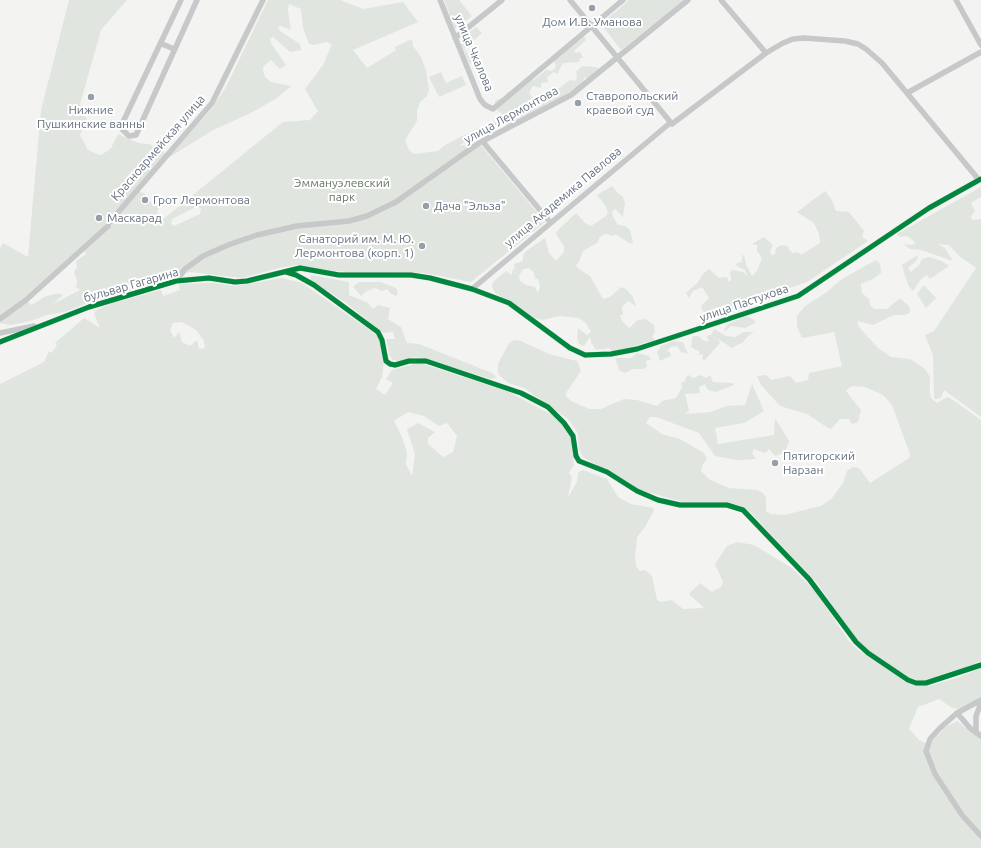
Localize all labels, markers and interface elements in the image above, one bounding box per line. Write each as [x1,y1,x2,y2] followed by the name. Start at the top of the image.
[587,3,597,13] marker: Дом И.В. Уманова
[451,12,497,94] street label: улица Чкалова
[542,15,642,29] place label: Дом И.В. Уманова
[461,83,561,147] street label: улица Лермонтова
[586,89,678,117] place label: Ставропольский краевой суд
[86,92,96,102] marker: Нижние Пушкинские ванны
[108,92,208,204] street label: Красноармейская улица
[573,98,583,108] marker: Ставропольский краевой суд
[37,103,145,131] place label: Нижние Пушкинские ванны
[502,144,624,250] street label: улица Академика Павлова
[294,176,390,204] park label: Эммануэлевский парк
[153,193,250,207] place label: Грот Лермонтова
[140,195,150,205] marker: Грот Лермонтова
[434,199,505,213] place label: Дача "Эльза"
[421,201,431,211] marker: Дача "Эльза"
[107,211,162,225] place label: Маскарад
[94,213,104,223] marker: Маскарад
[295,232,414,260] place label: Санаторий им. М. Ю. Лермонтова (корп. 1)
[417,241,427,251] marker: Санаторий им. М. Ю. Лермонтова (корп. 1)
[82,265,180,305] street label: бульвар Гагарина
[698,281,790,325] street label: улица Пастухова
[783,449,855,477] place label: Пятигорский Нарзан
[770,458,780,468] marker: Пятигорский Нарзан

